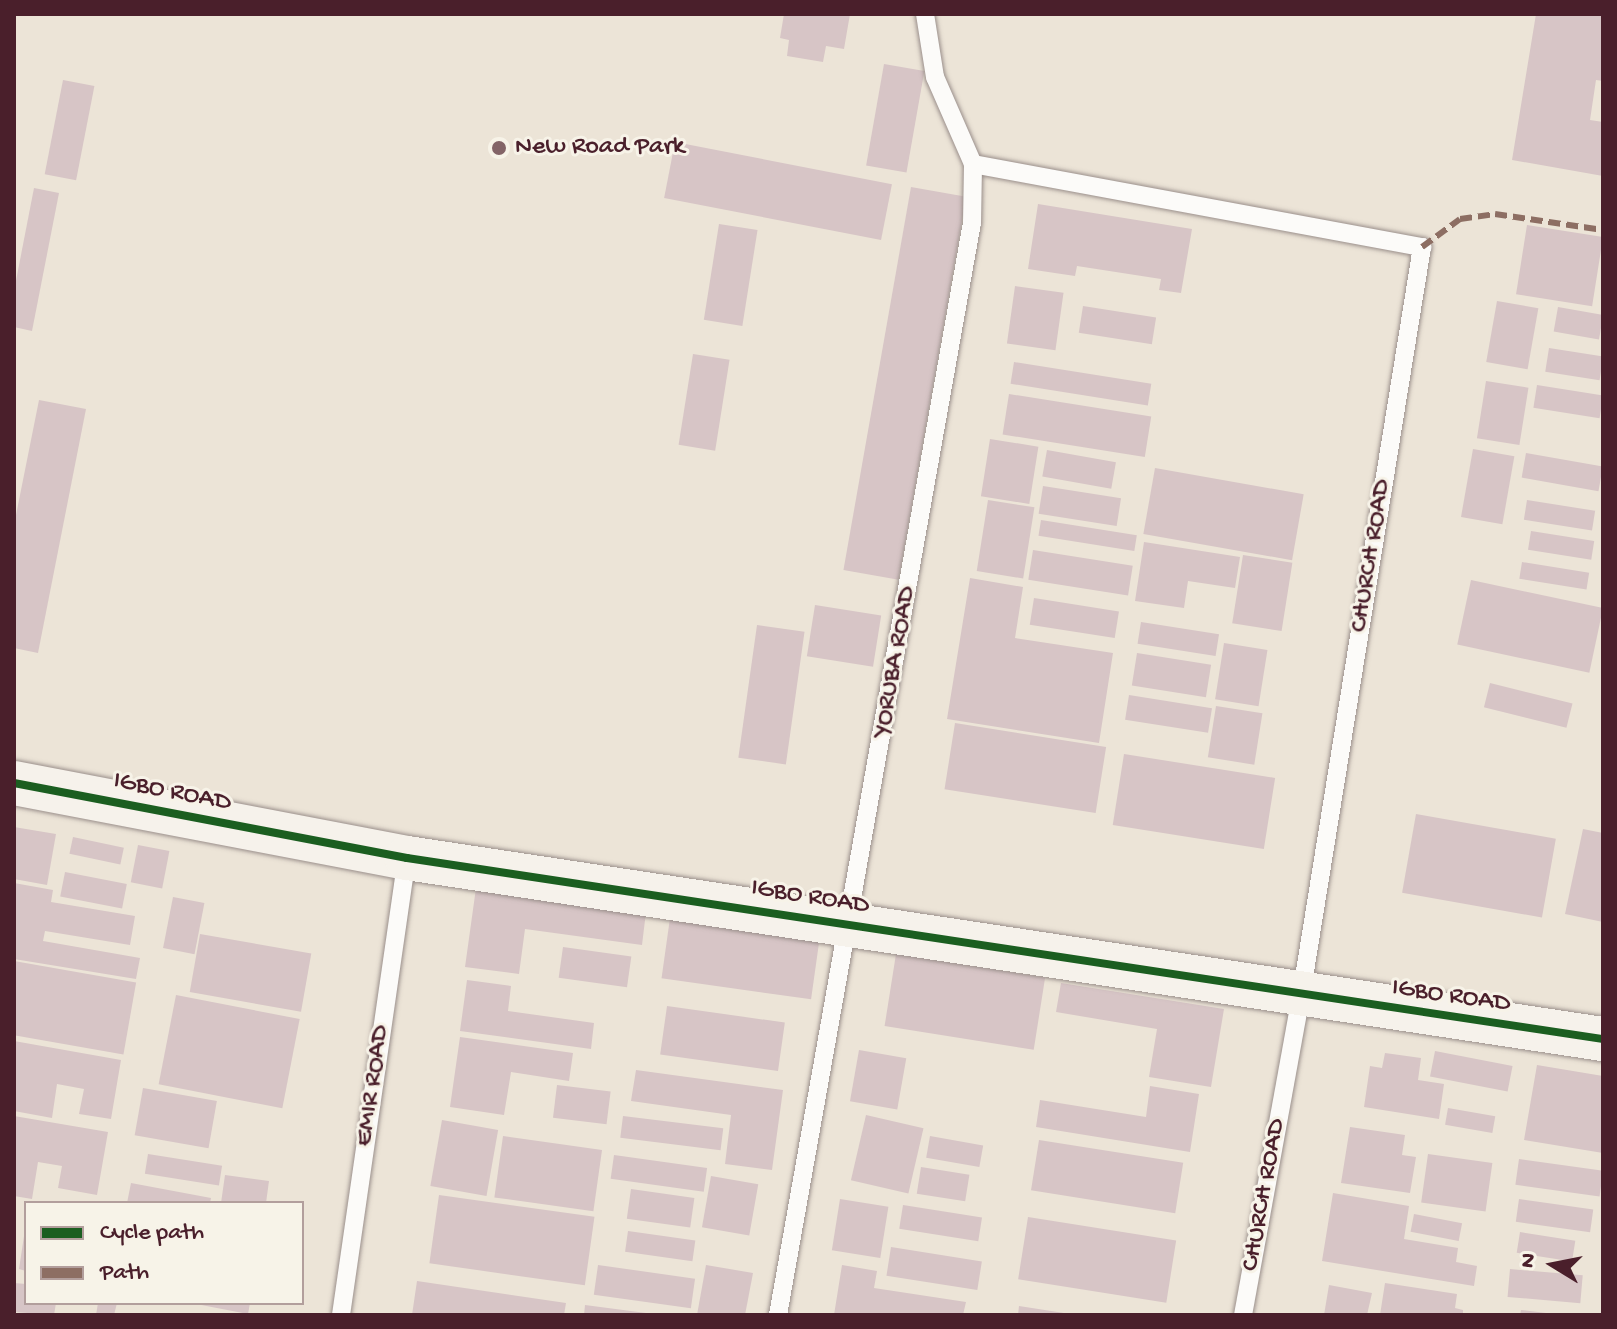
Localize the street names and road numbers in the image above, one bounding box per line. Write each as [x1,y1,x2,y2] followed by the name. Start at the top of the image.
[1345,477,1399,635] street label: CHURCH ROAD
[867,584,925,740] street label: YORUBA ROAD
[110,766,234,820] street label: IGBO ROAD
[749,873,871,923] street label: IGBO ROAD
[1390,973,1512,1021] street label: IGBO ROAD
[350,1024,398,1148] street label: EMIR ROAD
[1236,1116,1294,1274] street label: CHURCH ROAD

